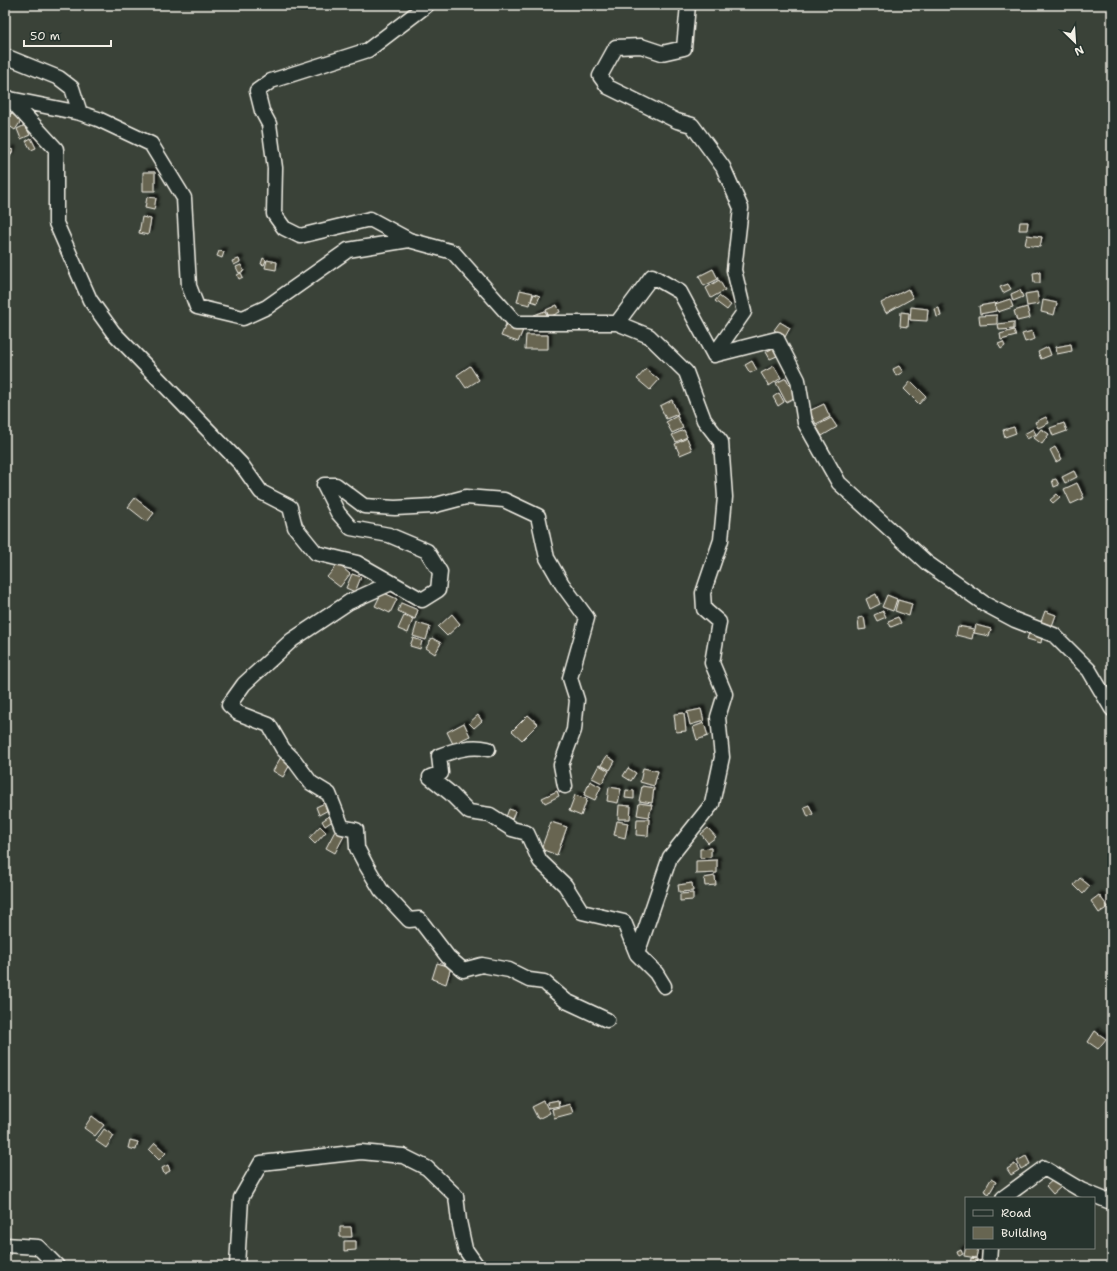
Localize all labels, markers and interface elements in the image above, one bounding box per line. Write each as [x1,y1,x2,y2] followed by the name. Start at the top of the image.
[24,22,111,48] scale bar
[1055,22,1095,62] north arrow
[30,28,60,44] text: 50 m
[1072,42,1086,59] text: N
[965,1197,1095,1249] legend
[1001,1205,1032,1221] text: Road
[1001,1225,1047,1241] text: Building

